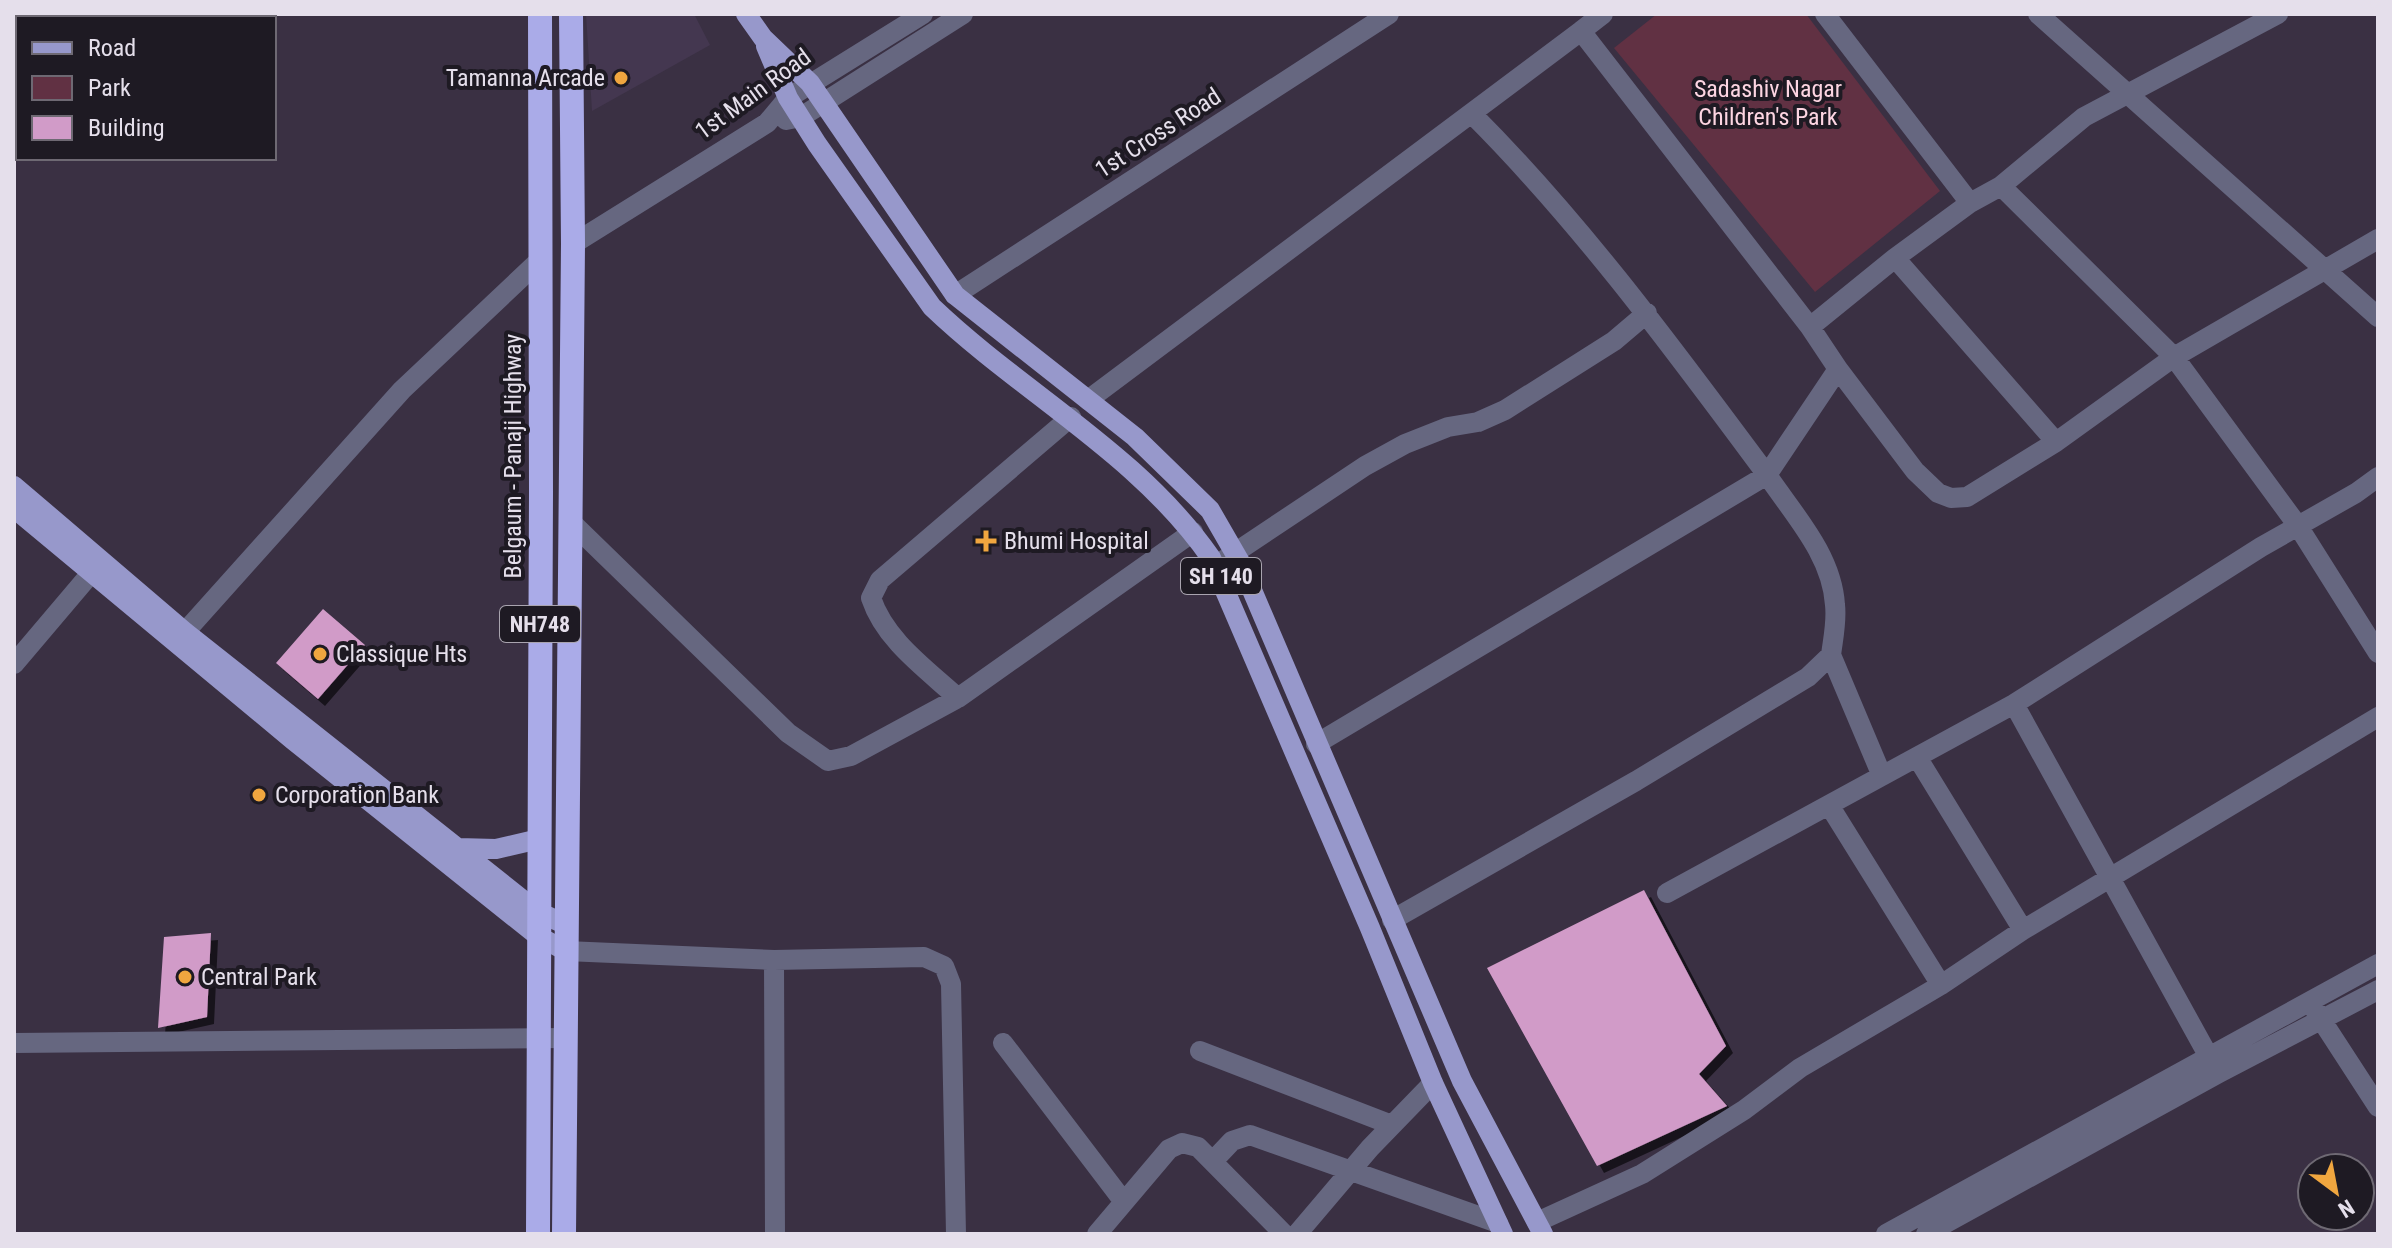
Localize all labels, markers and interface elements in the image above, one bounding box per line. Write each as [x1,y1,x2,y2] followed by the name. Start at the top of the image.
[16,16,276,160] legend
[88,34,136,62] text: Road
[690,43,816,145] street label: 1st Main Road
[446,64,605,92] place label: Tamanna Arcade
[612,69,630,87] marker: Tamanna Arcade
[88,74,131,102] text: Park
[1694,75,1842,131] park label: Sadashiv Nagar Children's Park
[1090,82,1226,184] street label: 1st Cross Road
[88,114,165,142] text: Building
[499,334,527,578] street label: Belgaum - Panaji Highway
[1004,527,1149,555] place label: Bhumi Hospital
[975,530,997,552] marker: Bhumi Hospital
[1181,558,1261,594] road number: SH 140
[500,606,580,642] road number: NH748
[336,640,467,668] place label: Classique Hts
[311,645,329,663] marker: Classique Hts
[275,781,439,809] place label: Corporation Bank
[250,786,268,804] marker: Corporation Bank
[201,963,317,991] place label: Central Park
[176,968,194,986] marker: Central Park
[2296,1152,2376,1232] north arrow
[2334,1194,2359,1223] text: N

